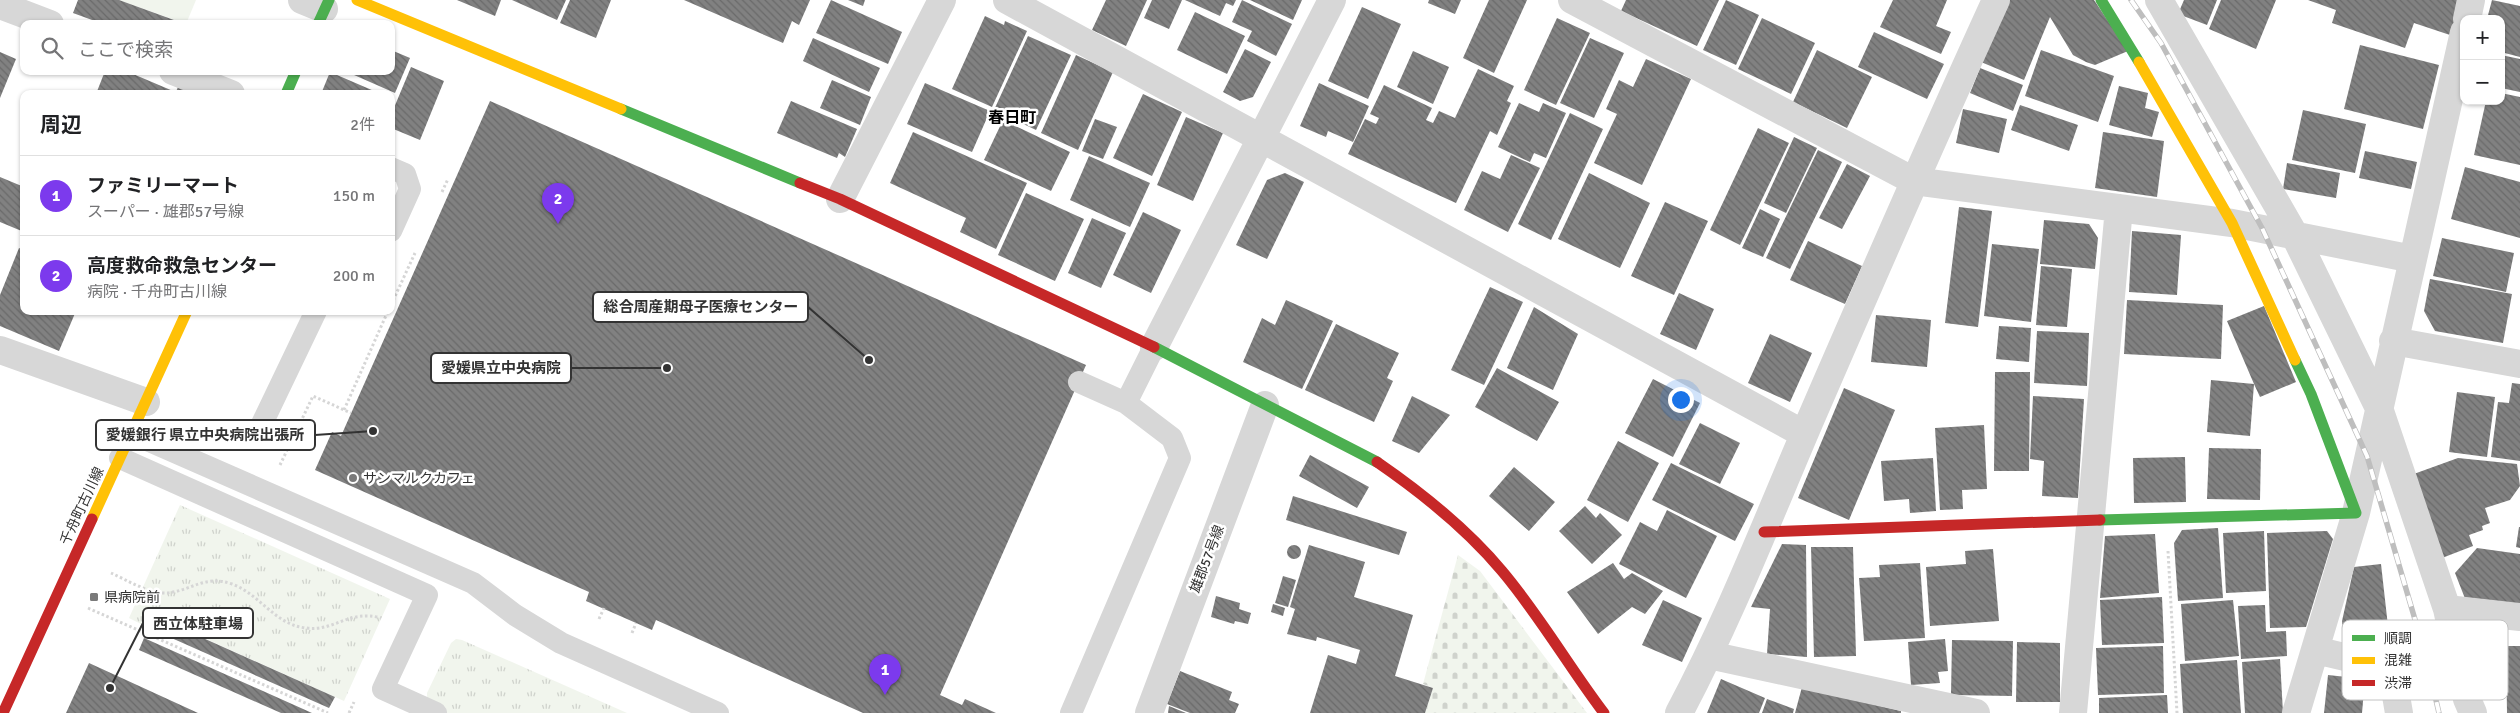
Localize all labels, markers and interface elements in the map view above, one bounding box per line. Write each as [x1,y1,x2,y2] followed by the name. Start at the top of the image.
[2460,15,2505,105] map controls
[2460,15,2505,60] button: +
[20,20,395,75] search box
[38,34,66,62] icon: search
[78,38,173,62] text: ここで検索
[2460,60,2505,105] button: −
[988,108,1036,128] district label: 春日町
[40,112,82,138] text: 周辺
[350,115,375,135] text: 2件
[87,174,239,198] text: ファミリーマート
[542,183,574,224] pin: 2
[52,186,60,206] text: 1
[333,186,375,206] text: 150 m
[87,202,244,222] text: スーパー · 雄郡57号線
[87,254,277,278] text: 高度救命救急センター
[52,266,60,286] text: 2
[333,266,375,286] text: 200 m
[87,282,227,302] text: 病院 · 千舟町古川線
[593,292,808,322] callout: 総合周産期母子医療センター
[603,298,799,316] text: 総合周産期母子医療センター
[431,353,571,383] callout: 愛媛県立中央病院
[441,359,561,377] text: 愛媛県立中央病院
[1668,387,1694,413] your location
[96,420,315,450] callout: 愛媛銀行 県立中央病院出張所
[106,426,304,444] text: 愛媛銀行 県立中央病院出張所
[57,464,107,548] street label: 千舟町古川線
[363,470,475,487] place label: サンマルクカフェ
[347,472,359,484] marker: サンマルクカフェ
[1186,523,1228,595] street label: 雄郡57号線
[104,589,160,606] place label: 県病院前
[88,591,100,603] marker: 県病院前
[143,608,253,638] callout: 西立体駐車場
[153,615,243,633] text: 西立体駐車場
[2342,620,2508,700] legend
[2384,630,2412,647] text: 順調
[2384,652,2412,669] text: 混雑
[869,654,901,695] pin: 1
[2384,675,2412,692] text: 渋滞

